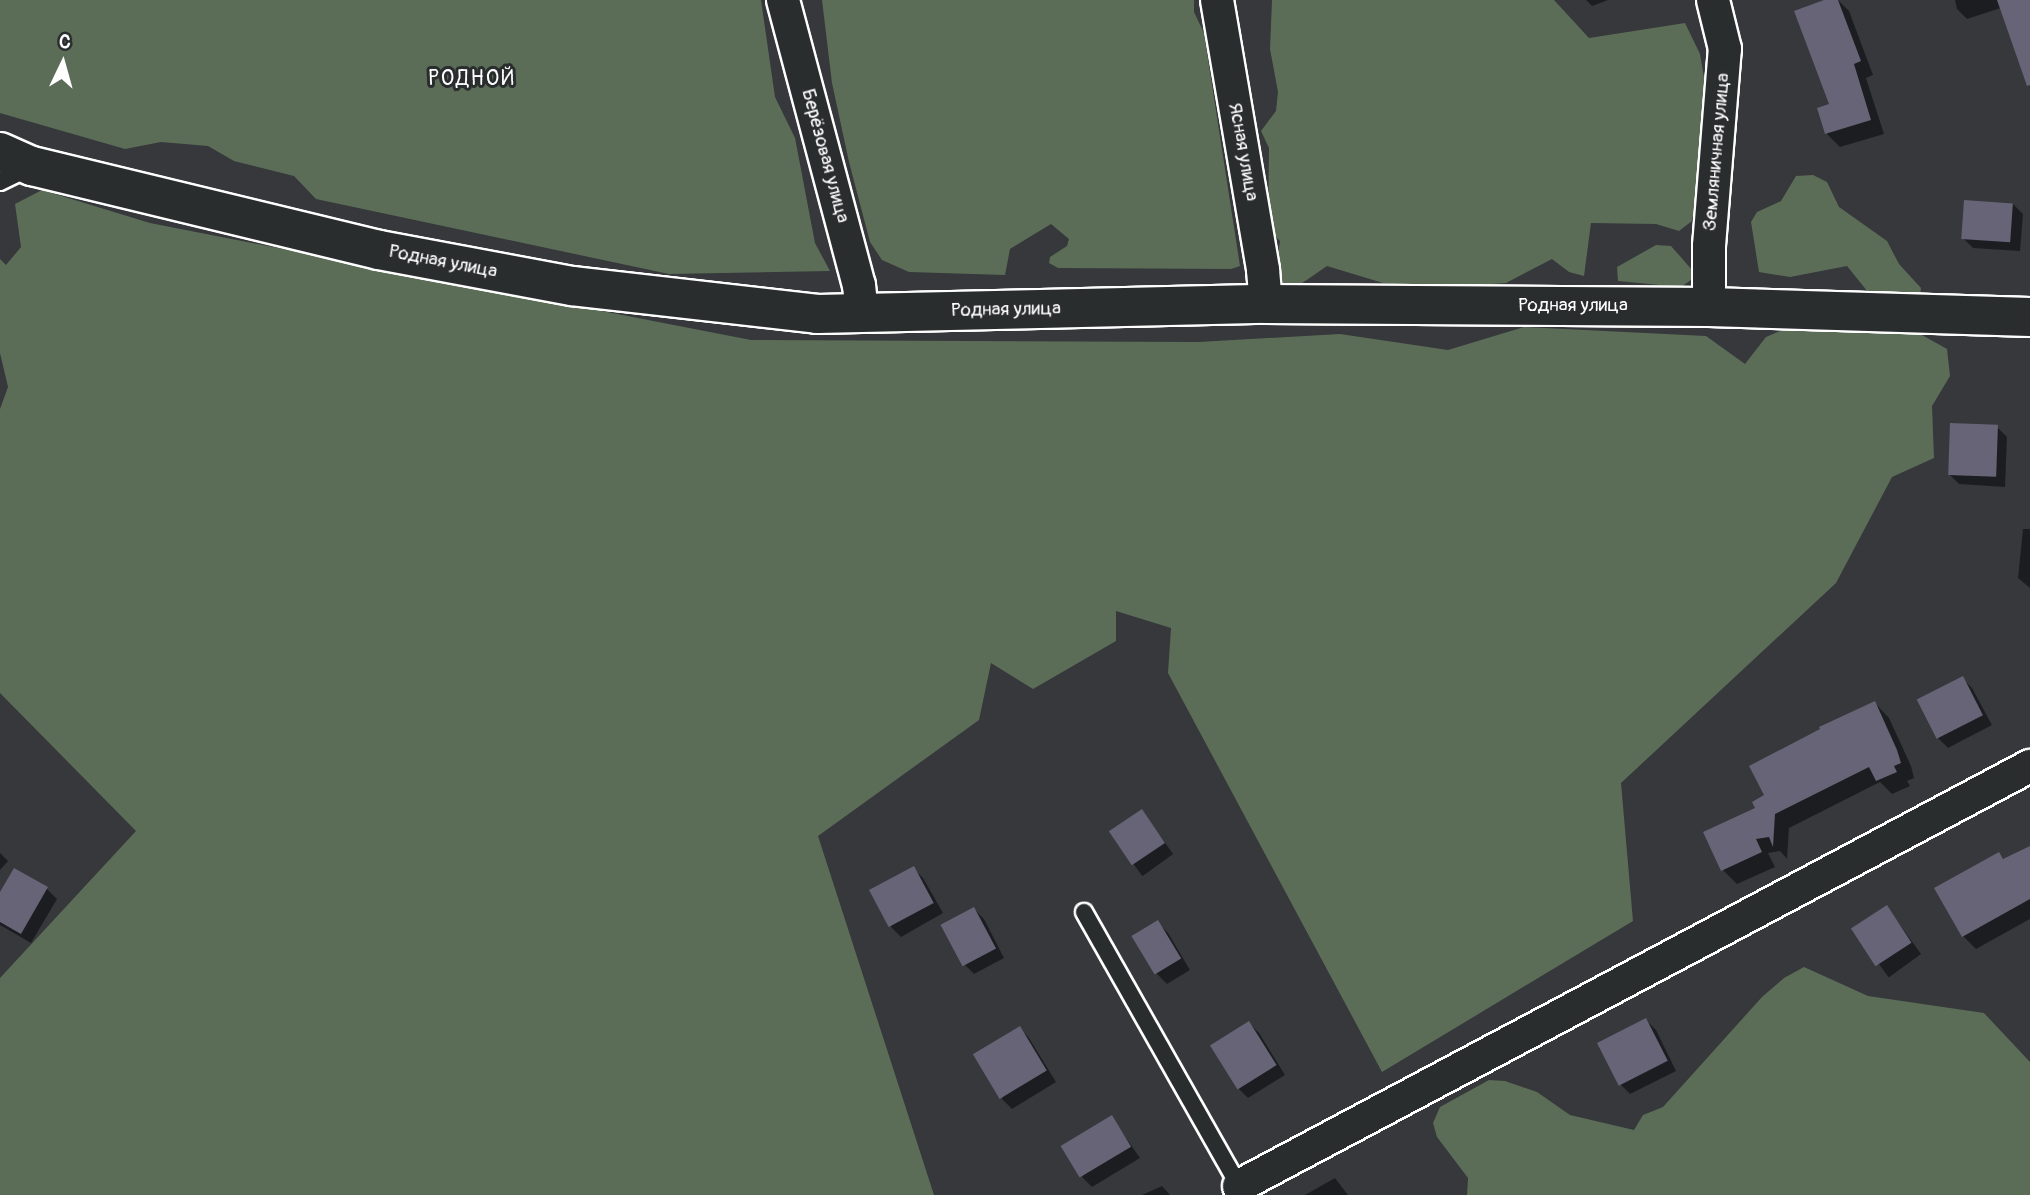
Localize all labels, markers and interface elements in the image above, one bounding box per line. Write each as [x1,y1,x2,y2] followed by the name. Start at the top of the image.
[28,28,98,98] north arrow
[58,30,72,55] text: С
[429,66,515,92] district label: РОДНОЙ
[1699,72,1735,232] street label: Земляничная улица
[796,86,854,226] street label: Берёзовая улица
[1223,101,1263,203] street label: Ясная улица
[387,240,499,284] street label: Родная улица
[1518,295,1628,317] street label: Родная улица
[951,298,1061,322] street label: Родная улица

